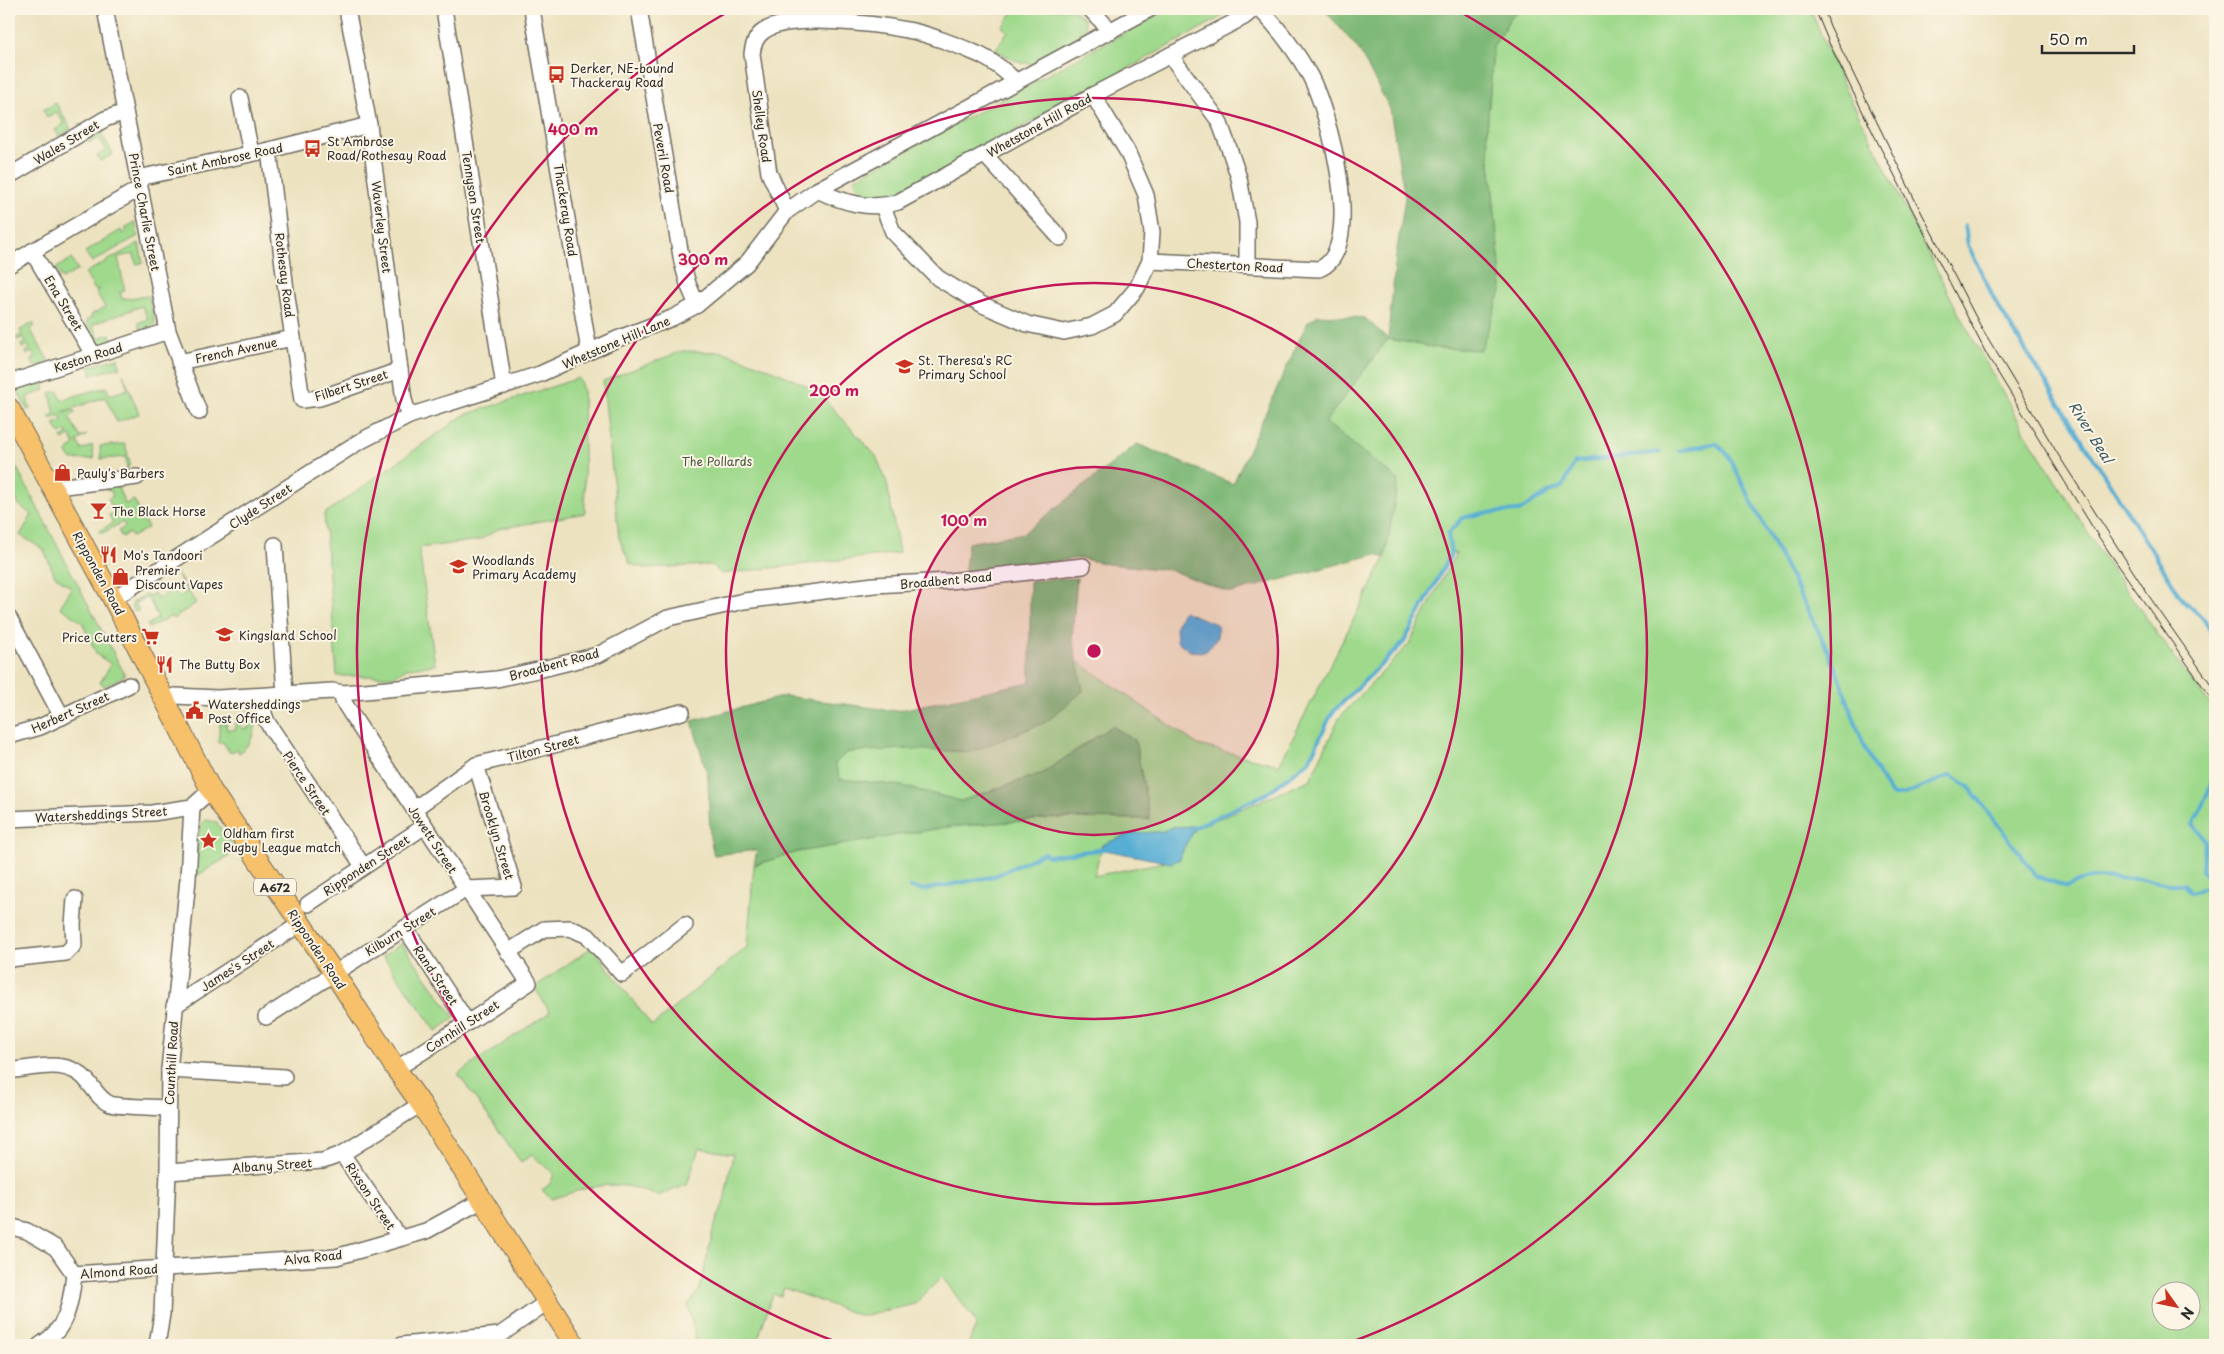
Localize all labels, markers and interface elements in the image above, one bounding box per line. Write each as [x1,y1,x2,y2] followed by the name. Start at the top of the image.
[2042,22,2134,54] scale bar
[2049,27,2088,50] text: 50 m
[570,59,674,91] place label: Derker, NE-bound Thackeray Road
[546,65,566,85] bus stop icon: Derker, NE-bound Thackeray Road
[748,88,776,164] street label: Shelley Road
[983,89,1095,161] street label: Whetstone Hill Road
[30,115,102,169] street label: Wales Street
[548,117,598,140] text: 400 m
[649,122,679,195] street label: Peveril Road
[327,132,446,164] place label: St Ambrose Road/Rothesay Road
[166,138,284,180] street label: Saint Ambrose Road
[303,138,323,158] bus stop icon: St Ambrose Road/Rothesay Road
[458,150,490,245] street label: Tennyson Street
[125,151,165,273] street label: Prince Charlie Street
[550,162,582,258] street label: Thackeray Road
[367,180,397,274] street label: Waverley Street
[271,231,299,319] street label: Rothesay Road
[678,247,728,270] text: 300 m
[1186,253,1284,277] street label: Chesterton Road
[40,272,88,334] street label: Ena Street
[559,311,673,373] street label: Whetstone Hill Lane
[193,332,279,367] street label: French Avenue
[51,337,125,377] street label: Keston Road
[918,351,1013,383] place label: St. Theresa's RC Primary School
[894,357,914,377] school or university icon: St. Theresa's RC Primary School
[312,365,390,405] street label: Filbert Street
[809,378,859,401] text: 200 m
[2064,397,2119,469] water label: River Beal
[682,452,753,470] park label: The Pollards
[53,463,73,483] shop icon: Pauly's Barbers
[77,464,165,482] place label: Pauly's Barbers
[225,479,295,533] street label: Clyde Street
[88,501,108,521] bar icon: The Black Horse
[112,502,206,520] place label: The Black Horse
[941,508,987,531] text: 100 m
[68,528,130,618] street label: Ripponden Road
[99,545,119,565] restaurant icon: Mo's Tandoori
[123,546,203,564] place label: Mo's Tandoori
[472,551,577,583] place label: Woodlands Primary Academy
[448,557,468,577] school or university icon: Woodlands Primary Academy
[135,561,224,593] place label: Premier Discount Vapes
[111,567,131,587] shop icon: Premier Discount Vapes
[899,567,993,593] street label: Broadbent Road
[215,625,235,645] school or university icon: Kingsland School
[239,626,337,644] place label: Kingsland School
[141,627,161,647] supermarket icon: Price Cutters
[62,628,138,646] place label: Price Cutters
[1085,642,1103,660] centre of rings
[507,643,601,685] street label: Broadbent Road
[155,654,175,674] restaurant icon: The Butty Box
[179,655,260,673] place label: The Butty Box
[28,687,112,737] street label: Herbert Street
[208,695,301,727] place label: Watersheddings Post Office
[184,701,204,721] public building icon: Watersheddings Post Office
[505,730,581,766] street label: Tilton Street
[279,747,335,819] street label: Pierce Street
[475,788,519,882] street label: Brooklyn Street
[404,801,462,877] street label: Jowett Street
[35,802,168,826] street label: Watersheddings Street
[223,824,341,856] place label: Oldham first Rugby League match
[199,830,219,850] place icon: Oldham first Rugby League match
[319,830,413,900] street label: Ripponden Street
[254,879,296,896] road number: A672
[361,902,439,960] street label: Kilburn Street
[283,905,351,993] street label: Ripponden Road
[197,934,277,996] street label: James's Street
[409,941,463,1009] street label: Rand Street
[422,995,502,1057] street label: Cornhill Street
[160,1020,182,1106] street label: Counthill Road
[231,1153,313,1177] street label: Albany Street
[342,1159,400,1233] street label: Rixson Street
[283,1245,343,1269] street label: Alva Road
[80,1259,158,1283] street label: Almond Road
[2152,1282,2202,1332] north arrow
[2175,1303,2199,1324] text: N

